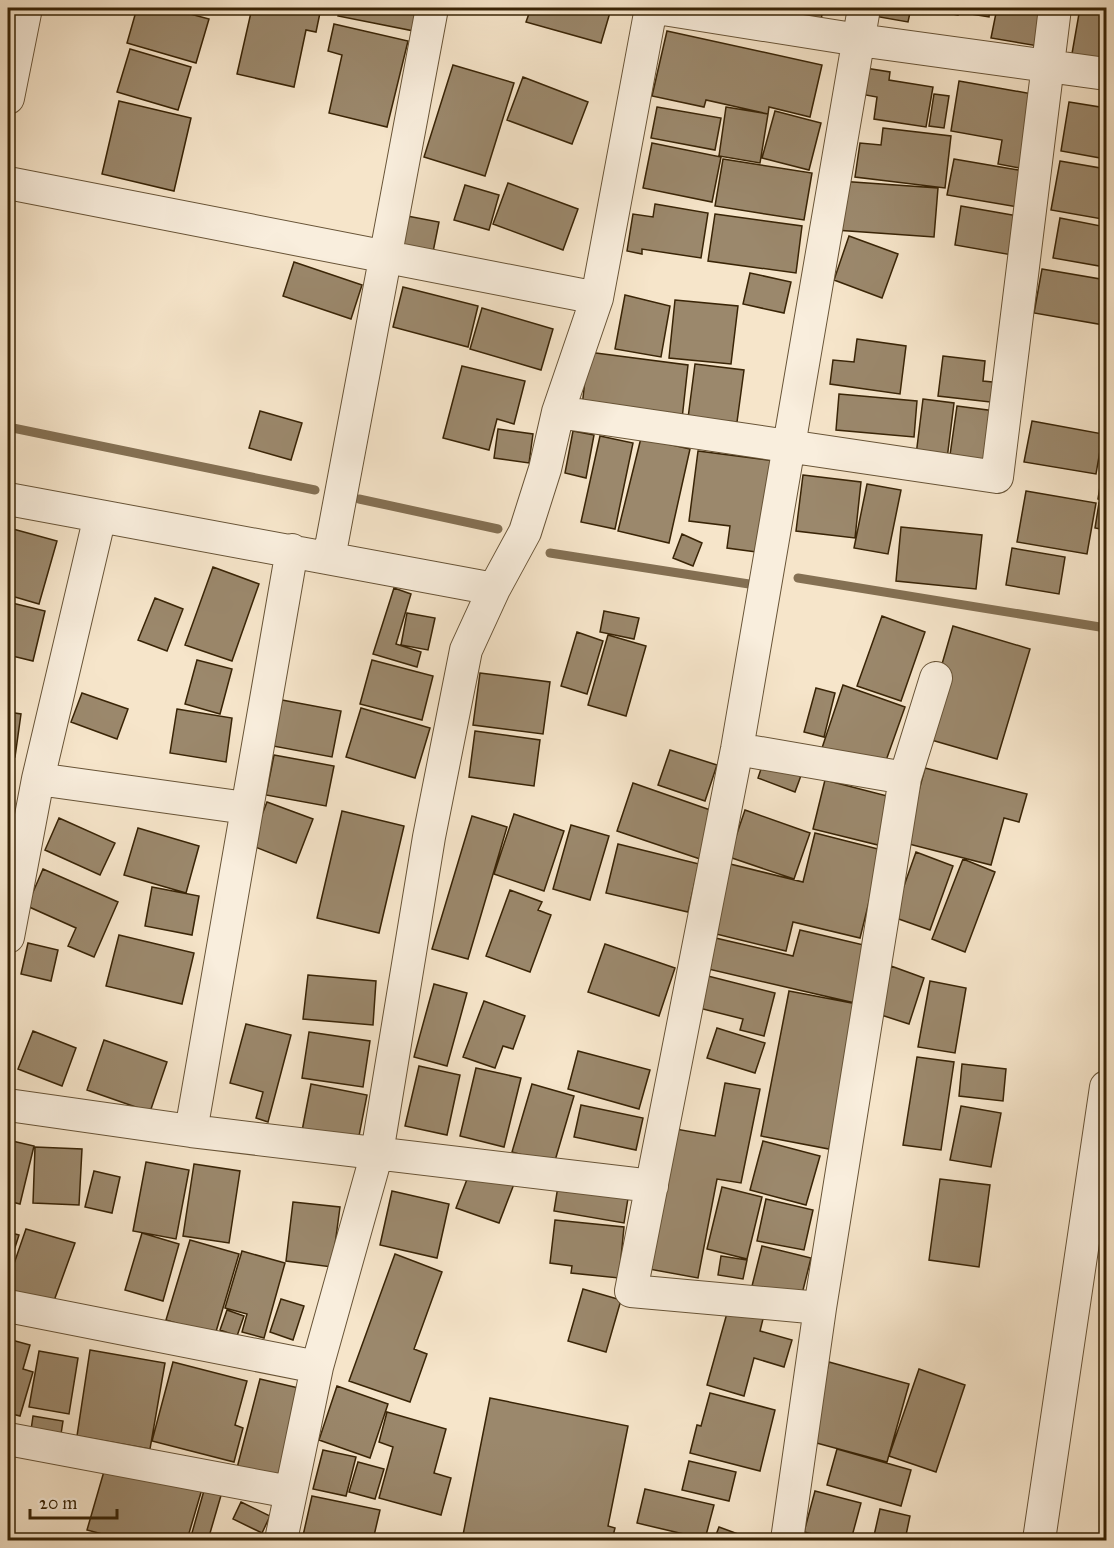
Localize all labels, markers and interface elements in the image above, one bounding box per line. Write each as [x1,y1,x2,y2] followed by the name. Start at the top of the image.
[30,1482,117,1520] scale bar
[39,1492,77,1514] text: 20 m

